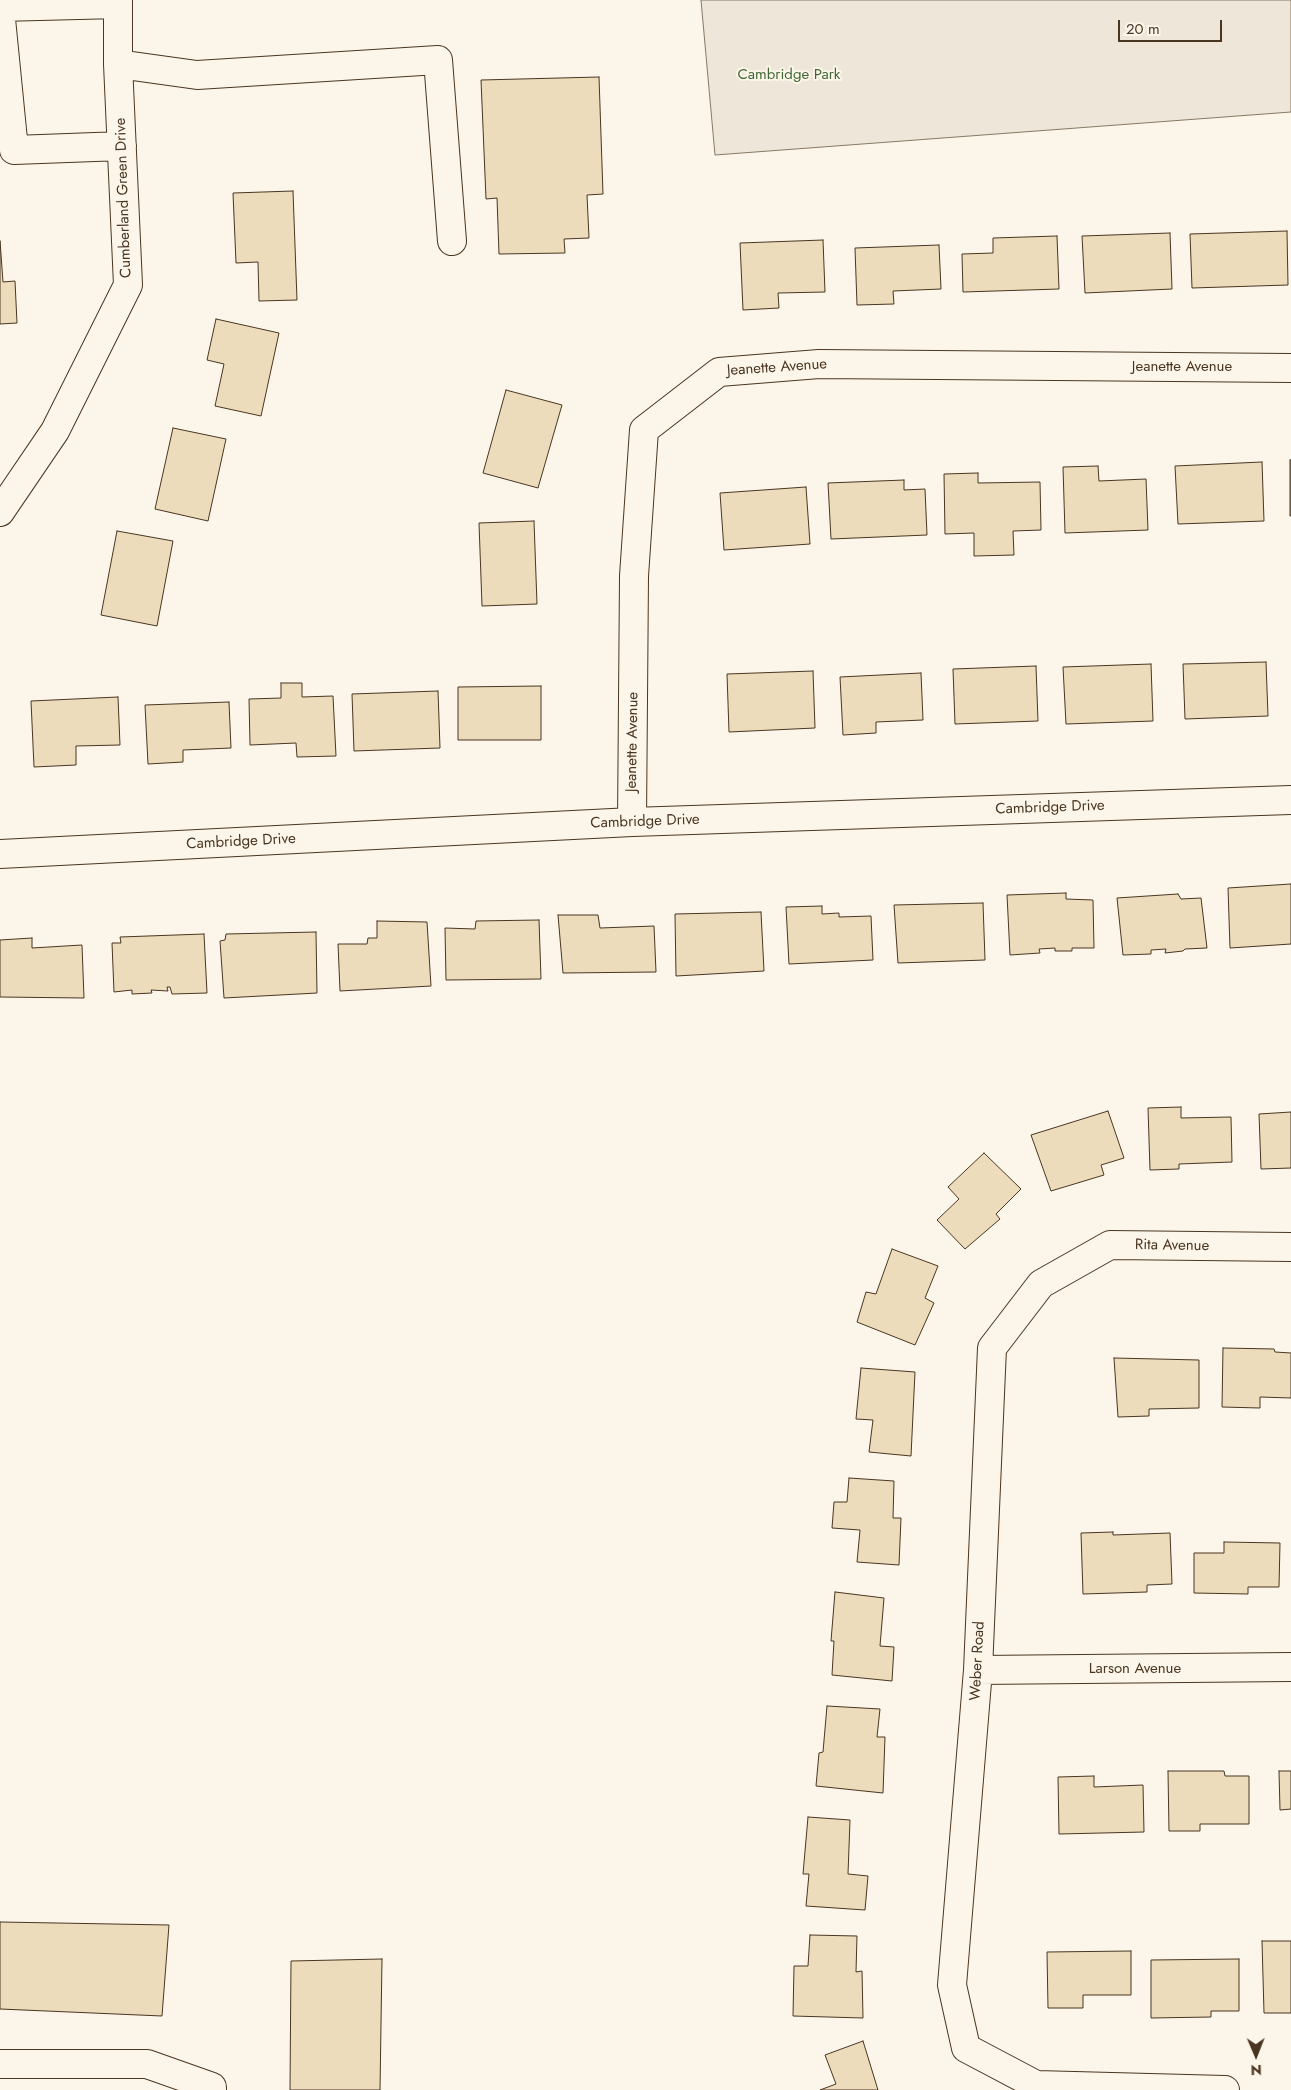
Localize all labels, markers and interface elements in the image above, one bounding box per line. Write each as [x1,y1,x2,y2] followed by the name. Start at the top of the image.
[1121,10,1225,42] scale bar
[1126,18,1160,40] text: 20 m
[738,66,840,84] park label: Cambridge Park
[112,117,136,279] street label: Cumberland Green Drive
[726,356,828,380] street label: Jeanette Avenue
[1132,358,1232,376] street label: Jeanette Avenue
[623,692,643,792] street label: Jeanette Avenue
[995,797,1105,819] street label: Cambridge Drive
[590,811,700,833] street label: Cambridge Drive
[186,830,296,854] street label: Cambridge Drive
[1135,1236,1209,1256] street label: Rita Avenue
[967,1621,989,1701] street label: Weber Road
[1089,1660,1181,1678] street label: Larson Avenue
[1231,2030,1281,2080] north arrow
[1251,2060,1262,2080] text: N

